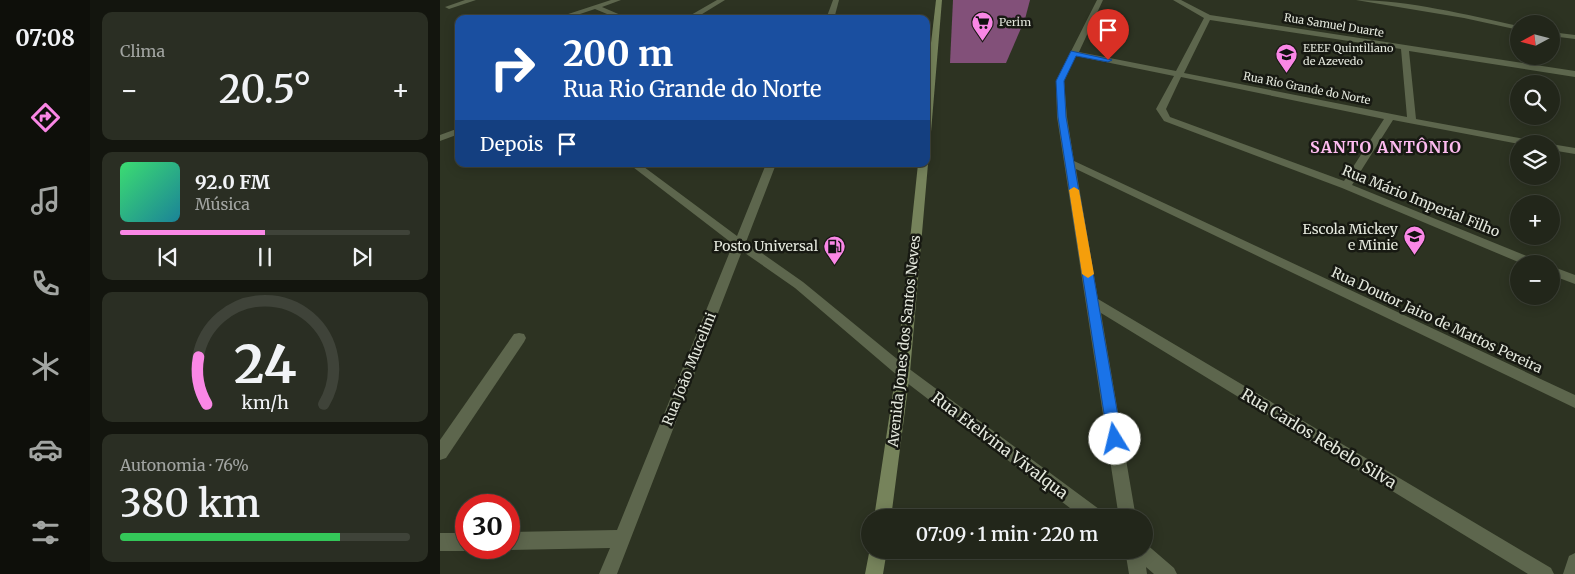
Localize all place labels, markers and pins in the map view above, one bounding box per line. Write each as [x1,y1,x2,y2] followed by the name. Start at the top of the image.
[1087,9,1129,60] pin
[971,10,995,41] supermarket icon: Perim
[999,15,1031,29] place label: Perim
[1303,41,1394,68] place label: EEEF Quintiliano de Azevedo
[1275,42,1299,73] school or university icon: EEEF Quintiliano de Azevedo
[1303,220,1399,254] place label: Escola Mickey e Minie
[1402,225,1426,256] school or university icon: Escola Mickey e Minie
[822,234,846,265] fuel station icon: Posto Universal
[714,237,819,255] place label: Posto Universal

